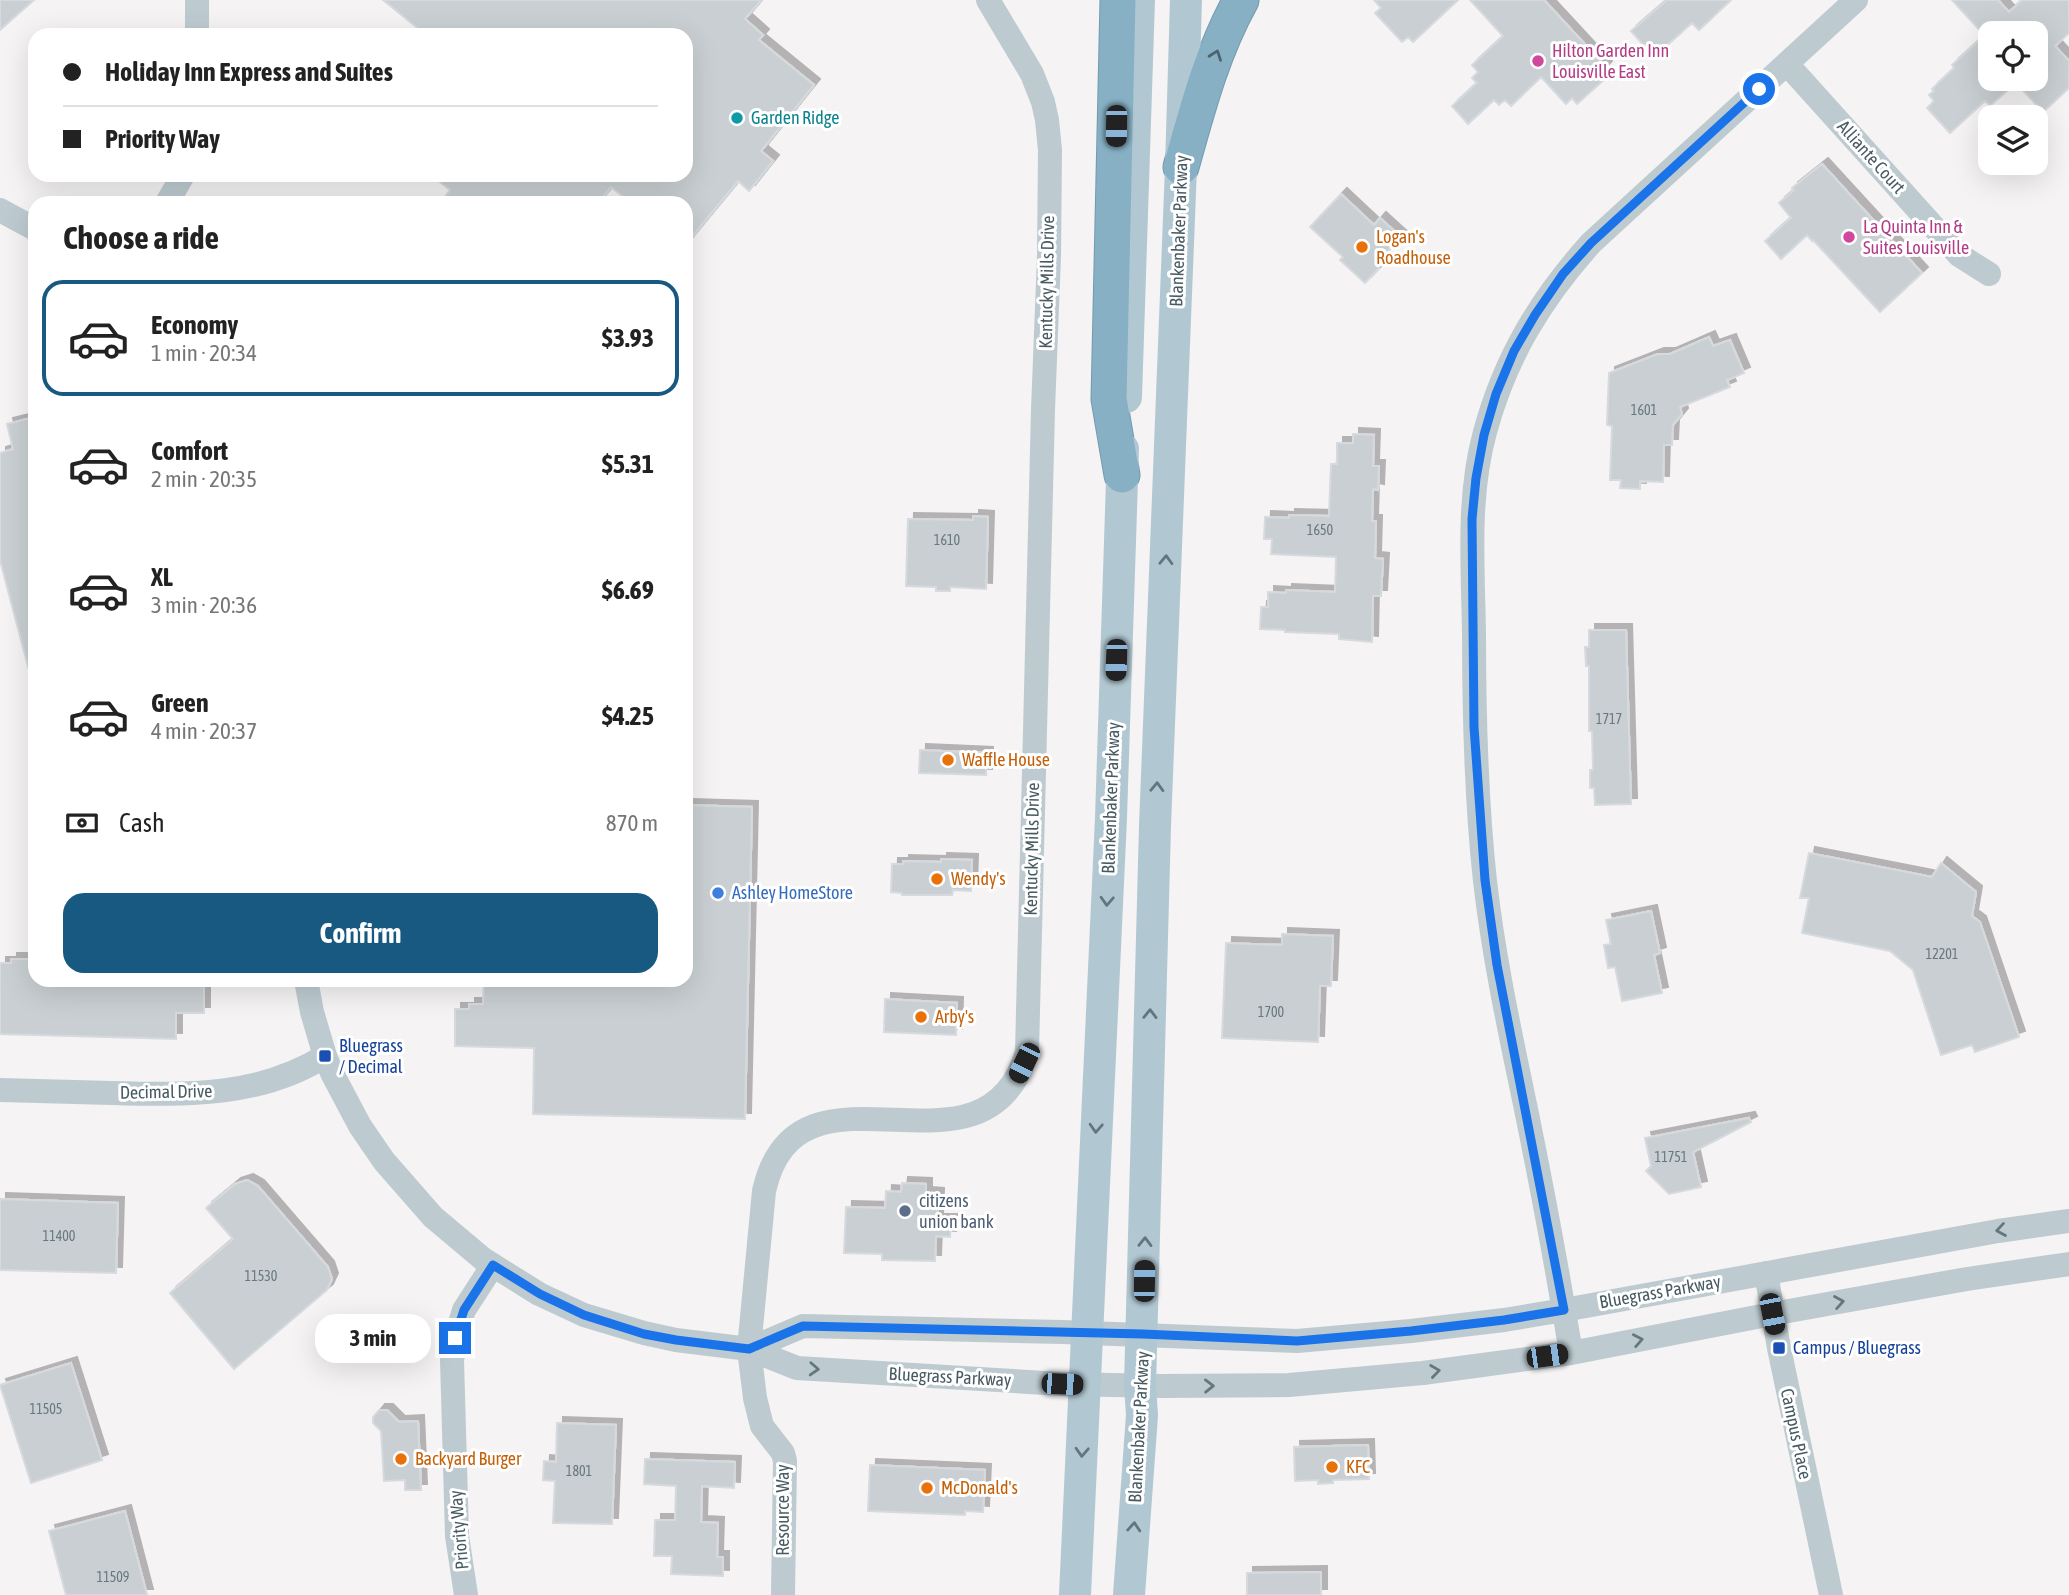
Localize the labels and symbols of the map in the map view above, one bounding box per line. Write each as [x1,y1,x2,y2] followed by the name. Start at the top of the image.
[1552,40,1669,82] place label: Hilton Garden Inn Louisville East
[1208,50,1222,62] one-way arrow
[1530,53,1546,69] marker: Hilton Garden Inn Louisville East
[1743,73,1775,105] route start
[1106,105,1127,147] car
[751,107,839,128] place label: Garden Ridge
[729,110,745,126] marker: Garden Ridge
[1833,116,1910,197] street label: Alliante Court
[1165,155,1192,307] street label: Blankenbaker Parkway
[1035,215,1058,349] street label: Kentucky Mills Drive
[1863,216,1969,258] place label: La Quinta Inn & Suites Louisville
[1376,226,1451,268] place label: Logan's Roadhouse
[1841,229,1857,245] marker: La Quinta Inn & Suites Louisville
[1354,239,1370,255] marker: Logan's Roadhouse
[1631,402,1657,418] house number: 1601
[1307,522,1334,538] house number: 1650
[934,532,961,548] house number: 1610
[1159,554,1174,565] one-way arrow
[1105,639,1128,681] car
[1596,711,1622,727] house number: 1717
[1097,722,1124,874] street label: Blankenbaker Parkway
[962,749,1050,770] place label: Waffle House
[940,752,956,768] marker: Waffle House
[1149,781,1164,792] one-way arrow
[1020,782,1043,916] street label: Kentucky Mills Drive
[951,868,1006,889] place label: Wendy's
[929,871,945,887] marker: Wendy's
[732,882,853,903] place label: Ashley HomeStore
[710,885,726,901] marker: Ashley HomeStore
[1100,895,1115,906] one-way arrow
[1926,946,1958,962] house number: 12201
[1258,1004,1285,1020] house number: 1700
[935,1006,974,1027] place label: Arby's
[913,1009,929,1025] marker: Arby's
[1143,1009,1158,1020] one-way arrow
[339,1035,403,1077] place label: Bluegrass / Decimal
[1006,1040,1043,1086] car
[317,1048,333,1064] marker: Bluegrass / Decimal
[120,1080,212,1103] street label: Decimal Drive
[1089,1123,1104,1134] one-way arrow
[1655,1149,1687,1165] house number: 11751
[919,1190,994,1232] place label: citizens union bank
[897,1203,913,1219] marker: citizens union bank
[1996,1222,2007,1237] one-way arrow
[43,1228,76,1244] house number: 11400
[1137,1236,1153,1246] one-way arrow
[1134,1260,1155,1302] car
[245,1268,278,1284] house number: 11530
[1598,1271,1722,1313] street label: Bluegrass Parkway
[1758,1291,1787,1337] car
[1833,1295,1845,1310] one-way arrow
[315,1314,430,1362] callout: 3 min
[439,1322,471,1354] route end
[1632,1333,1644,1348] one-way arrow
[1793,1337,1921,1358] place label: Campus / Bluegrass
[1771,1340,1787,1356] marker: Campus / Bluegrass
[1525,1343,1570,1369] car
[1124,1351,1153,1503] street label: Blankenbaker Parkway
[809,1361,820,1376] one-way arrow
[888,1363,1012,1390] street label: Bluegrass Parkway
[1430,1364,1441,1379] one-way arrow
[1041,1373,1084,1395] car
[1204,1378,1214,1394] one-way arrow
[1777,1387,1816,1481] street label: Campus Place
[30,1401,62,1417] house number: 11505
[1075,1447,1090,1458] one-way arrow
[415,1448,522,1469] place label: Backyard Burger
[393,1451,409,1467] marker: Backyard Burger
[1346,1456,1370,1477] place label: KFC
[1324,1459,1340,1475] marker: KFC
[566,1463,592,1479] house number: 1801
[772,1464,793,1556] street label: Resource Way
[941,1477,1018,1498] place label: McDonald's
[919,1480,935,1496] marker: McDonald's
[445,1490,472,1571] street label: Priority Way
[1126,1521,1141,1532] one-way arrow
[97,1569,129,1585] house number: 11509

